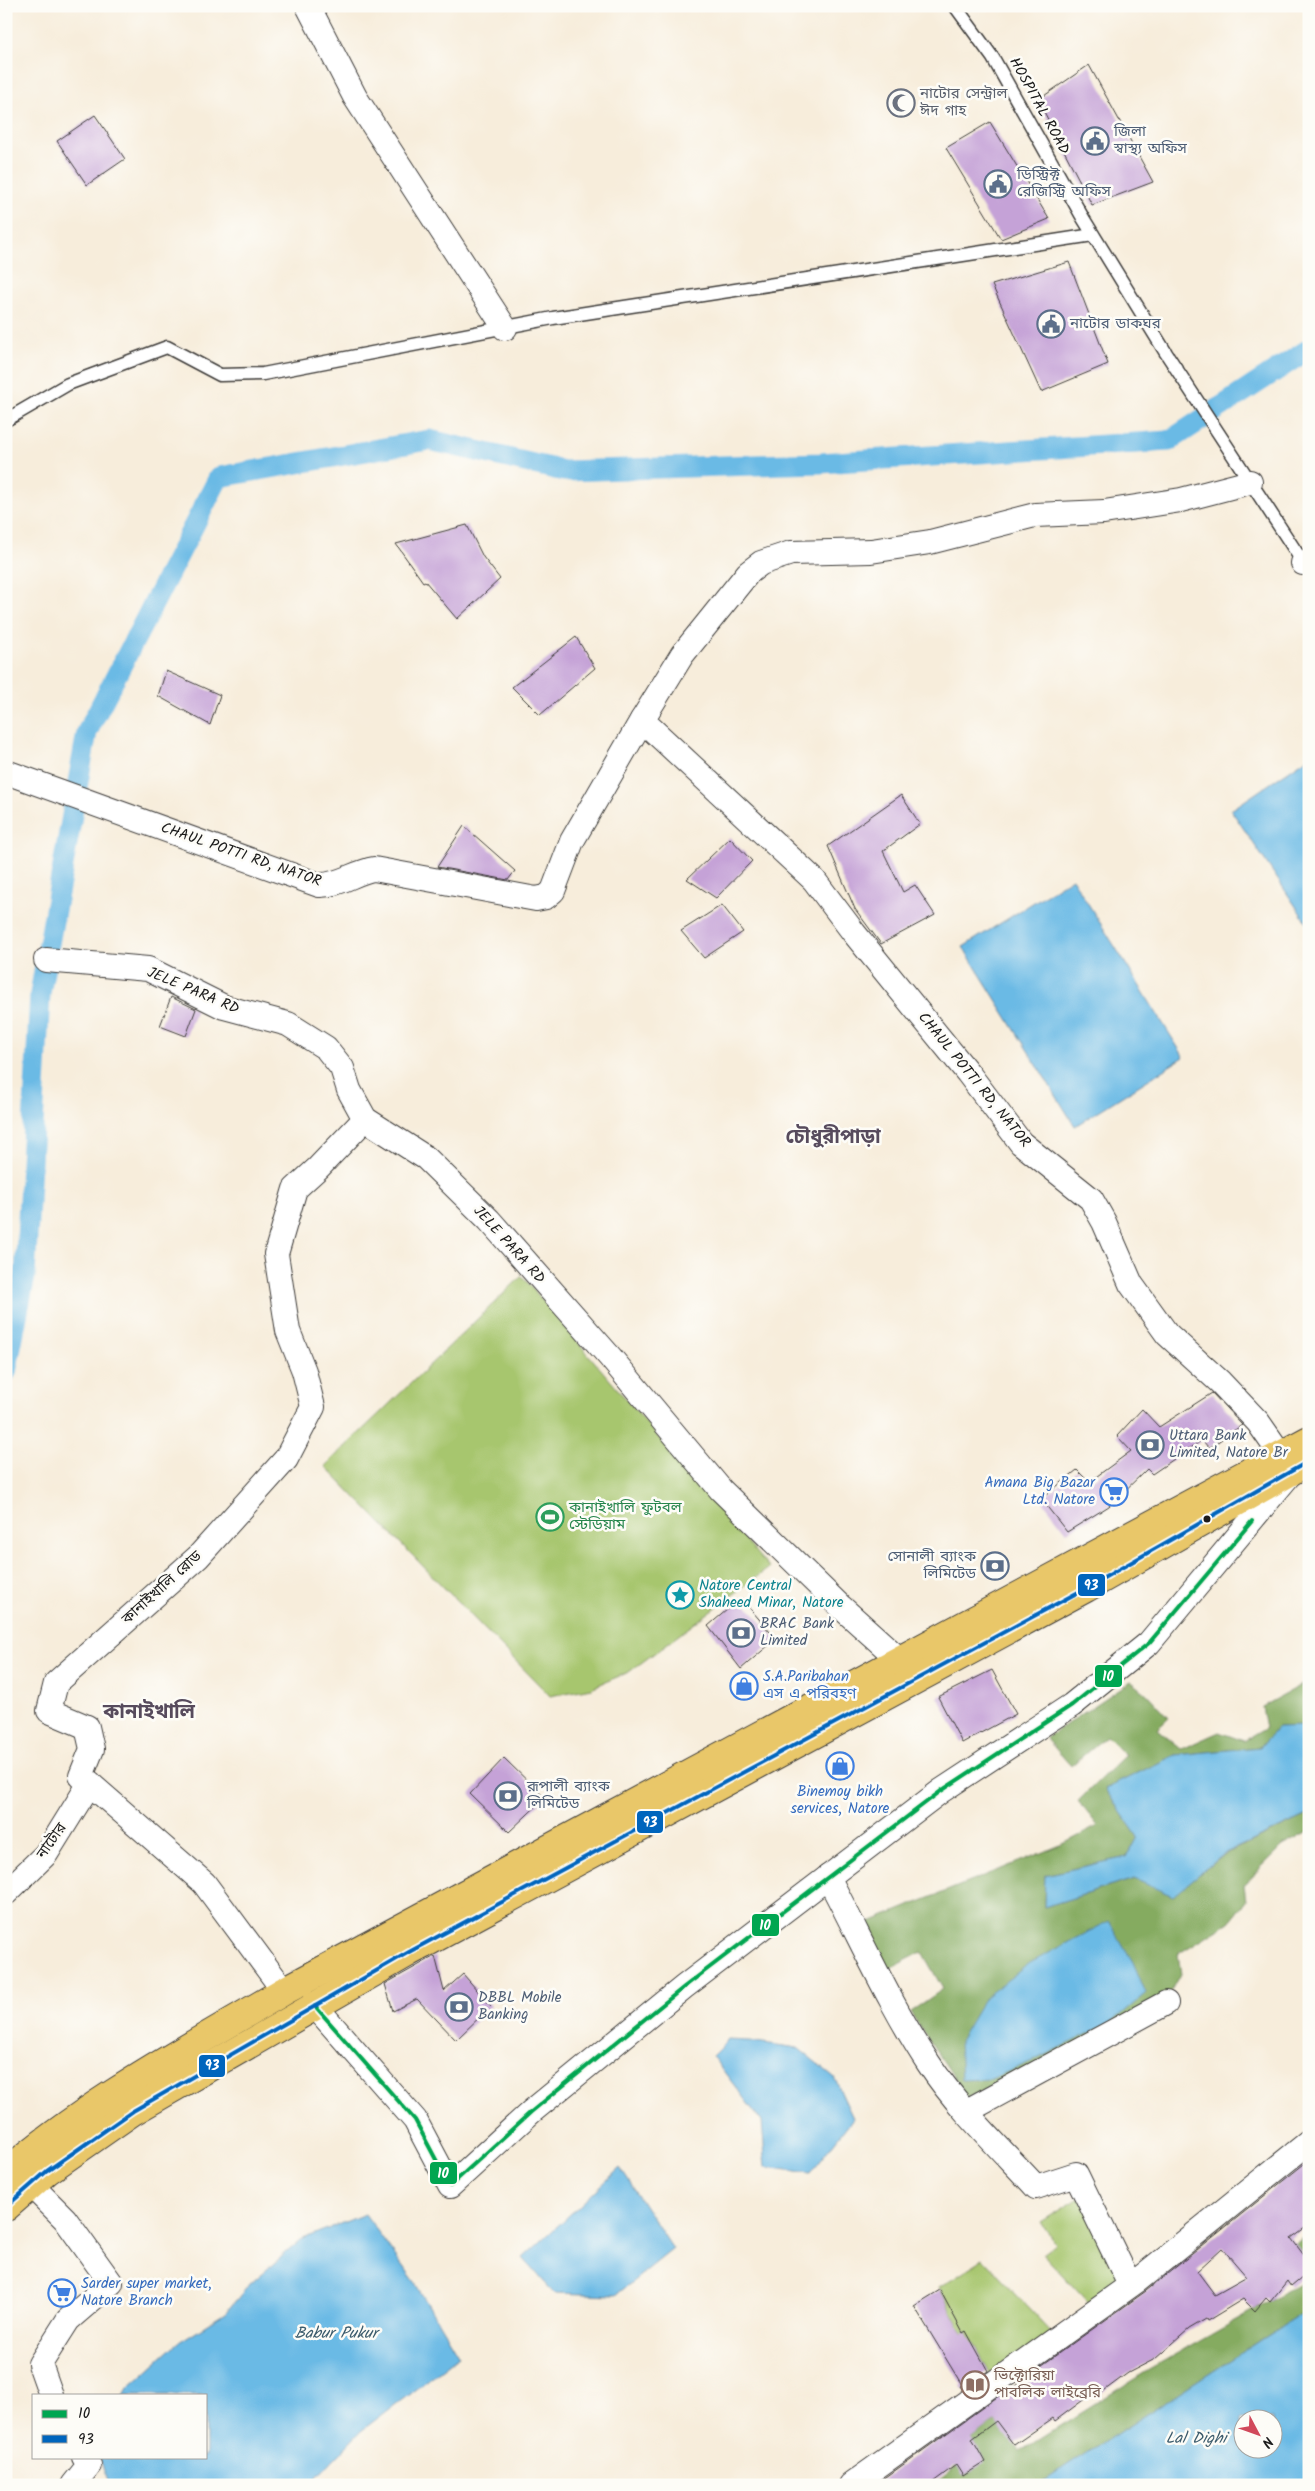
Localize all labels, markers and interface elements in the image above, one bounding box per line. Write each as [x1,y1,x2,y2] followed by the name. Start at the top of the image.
[1002,53,1076,159] street label: HOSPITAL ROAD
[919,82,1008,123] place label: নাটোর সেন্ট্রাল ঈদ গাহ
[886,88,916,118] mosque icon: নাটোর সেন্ট্রাল ঈদ গাহ
[1113,120,1188,161] place label: জিলা স্বাস্থ্য অফিস
[1080,126,1110,156] public building icon: জিলা স্বাস্থ্য অফিস
[1016,163,1111,204] place label: ডিস্ট্রিক্ট রেজিস্ট্রি অফিস
[983,169,1013,199] public building icon: ডিস্ট্রিক্ট রেজিস্ট্রি অফিস
[1036,309,1066,339] public building icon: নাটোর ডাকঘর
[1069,312,1162,336] place label: নাটোর ডাকঘর
[157,816,325,894] street label: CHAUL POTTI RD, NATOR
[143,961,243,1021] street label: JELE PARA RD
[912,1007,1036,1153] street label: CHAUL POTTI RD, NATOR
[785,1122,881,1154] district label: চৌধুরীপাড়া
[467,1200,551,1290] street label: JELE PARA RD
[1169,1424,1289,1465] place label: Uttara Bank Limited, Natore Br
[1135,1430,1165,1460] bank icon: Uttara Bank Limited, Natore Br
[984,1471,1096,1512] place label: Amana Big Bazar Ltd. Natore
[1099,1477,1129,1507] supermarket icon: Amana Big Bazar Ltd. Natore
[568,1496,683,1537] place label: কানাইখালি ফুটবল স্টেডিয়াম
[535,1502,565,1532] sports icon: কানাইখালি ফুটবল স্টেডিয়াম
[1202,1514,1212,1524] unlabelled marker
[116,1545,208,1631] street label: কানাইখালি রোড
[888,1545,977,1586] place label: সোনালী ব্যাংক লিমিটেড
[980,1551,1010,1581] bank icon: সোনালী ব্যাংক লিমিটেড
[1077,1573,1106,1597] line badge: 93
[699,1574,844,1615] place label: Natore Central Shaheed Minar, Natore
[1084,1575,1099,1597] text: 93
[665,1580,695,1610] place icon: Natore Central Shaheed Minar, Natore
[760,1612,835,1653] place label: BRAC Bank Limited
[726,1618,756,1648] bank icon: BRAC Bank Limited
[1094,1664,1123,1688] line badge: 10
[763,1665,857,1706] place label: S.A.Paribahan এস এ পরিবহণ
[1102,1666,1115,1688] text: 10
[729,1671,759,1701] shop icon: S.A.Paribahan এস এ পরিবহণ
[102,1697,196,1729] district label: কানাইখালি
[825,1751,855,1781] shop icon: Binemoy bikh services, Natore
[526,1775,611,1816] place label: রূপালী ব্যাংক লিমিটেড
[791,1780,890,1821] place label: Binemoy bikh services, Natore
[493,1781,523,1811] bank icon: রূপালী ব্যাংক লিমিটেড
[636,1810,664,1834] line badge: 93
[643,1812,658,1834] text: 93
[30,1817,74,1865] street label: নাটোর
[751,1913,780,1937] line badge: 10
[759,1915,772,1937] text: 10
[478,1986,562,2027] place label: DBBL Mobile Banking
[444,1992,474,2022] bank icon: DBBL Mobile Banking
[198,2054,226,2078] line badge: 93
[205,2055,220,2077] text: 93
[429,2161,458,2185] line badge: 10
[437,2163,450,2185] text: 10
[81,2272,212,2313] place label: Sarder super market, Natore Branch
[47,2278,77,2308] supermarket icon: Sarder super market, Natore Branch
[295,2321,381,2346] water label: Babur Pukur
[993,2364,1102,2405] place label: ভিক্টোরিয়া পাবলিক লাইব্রেরি
[960,2370,990,2400] library icon: ভিক্টোরিয়া পাবলিক লাইব্রেরি
[32,2394,208,2458] legend
[78,2402,91,2426] text: 10
[1232,2408,1282,2458] north arrow
[1166,2426,1230,2451] water label: Lal Dighi
[78,2428,94,2452] text: 93
[1256,2431,1278,2453] text: N

